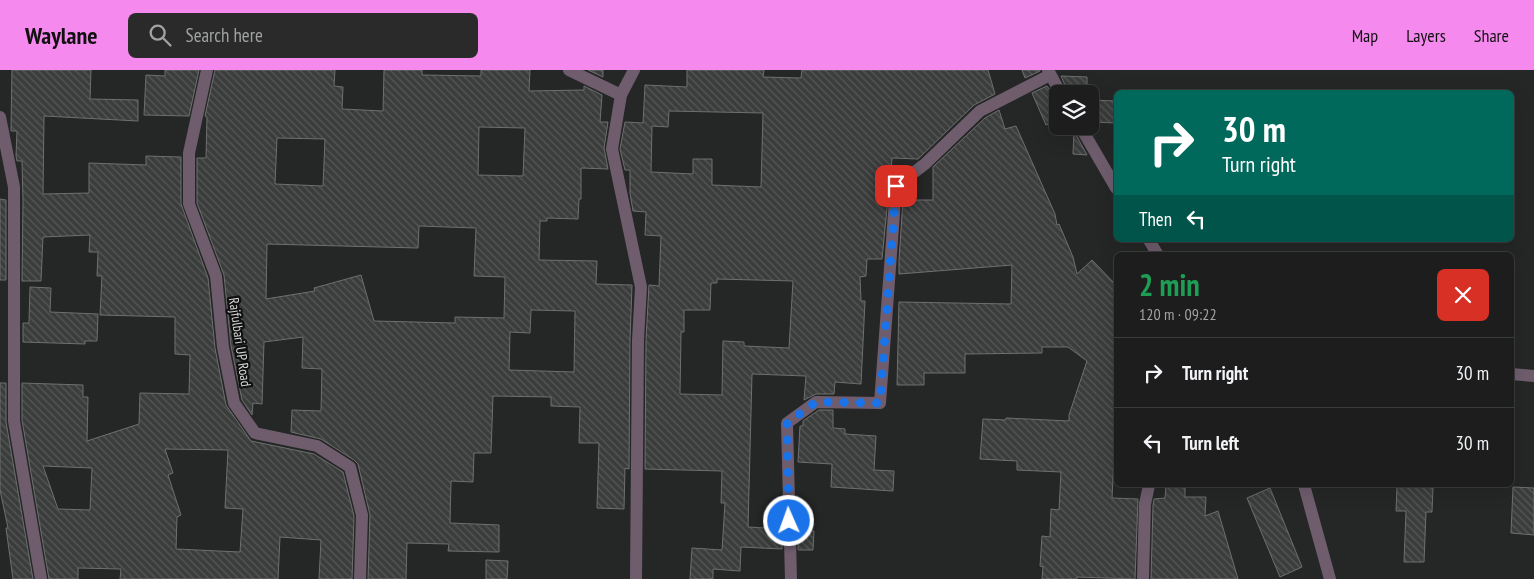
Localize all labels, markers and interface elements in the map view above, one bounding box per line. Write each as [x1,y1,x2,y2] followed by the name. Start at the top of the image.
[128,13,478,58] search box
[25,20,98,51] text: Waylane
[146,21,174,49] icon: search
[186,23,263,47] text: Search here
[1352,24,1378,47] text: Map
[1406,24,1446,47] text: Layers
[1474,24,1509,47] text: Share
[1049,85,1099,135] map controls
[1049,85,1099,135] button: layers
[1222,106,1286,152] text: 30 m
[1139,110,1204,175] icon: right
[1222,150,1296,178] text: Turn right
[875,165,917,207] pin
[882,172,910,200] icon: arrive
[1182,205,1210,233] icon: left
[1139,207,1172,231] text: Then
[1139,265,1200,304] text: 2 min
[1437,269,1489,321] button: close
[225,296,255,388] street label: Rajfulbari UP Road
[1139,304,1217,324] text: 120 m · 09:22
[1139,359,1167,387] icon: right
[1182,361,1248,385] text: Turn right
[1456,361,1489,385] text: 30 m
[1139,429,1167,457] icon: left
[1182,431,1239,455] text: Turn left
[1456,431,1489,455] text: 30 m
[762,494,814,546] position arrow

